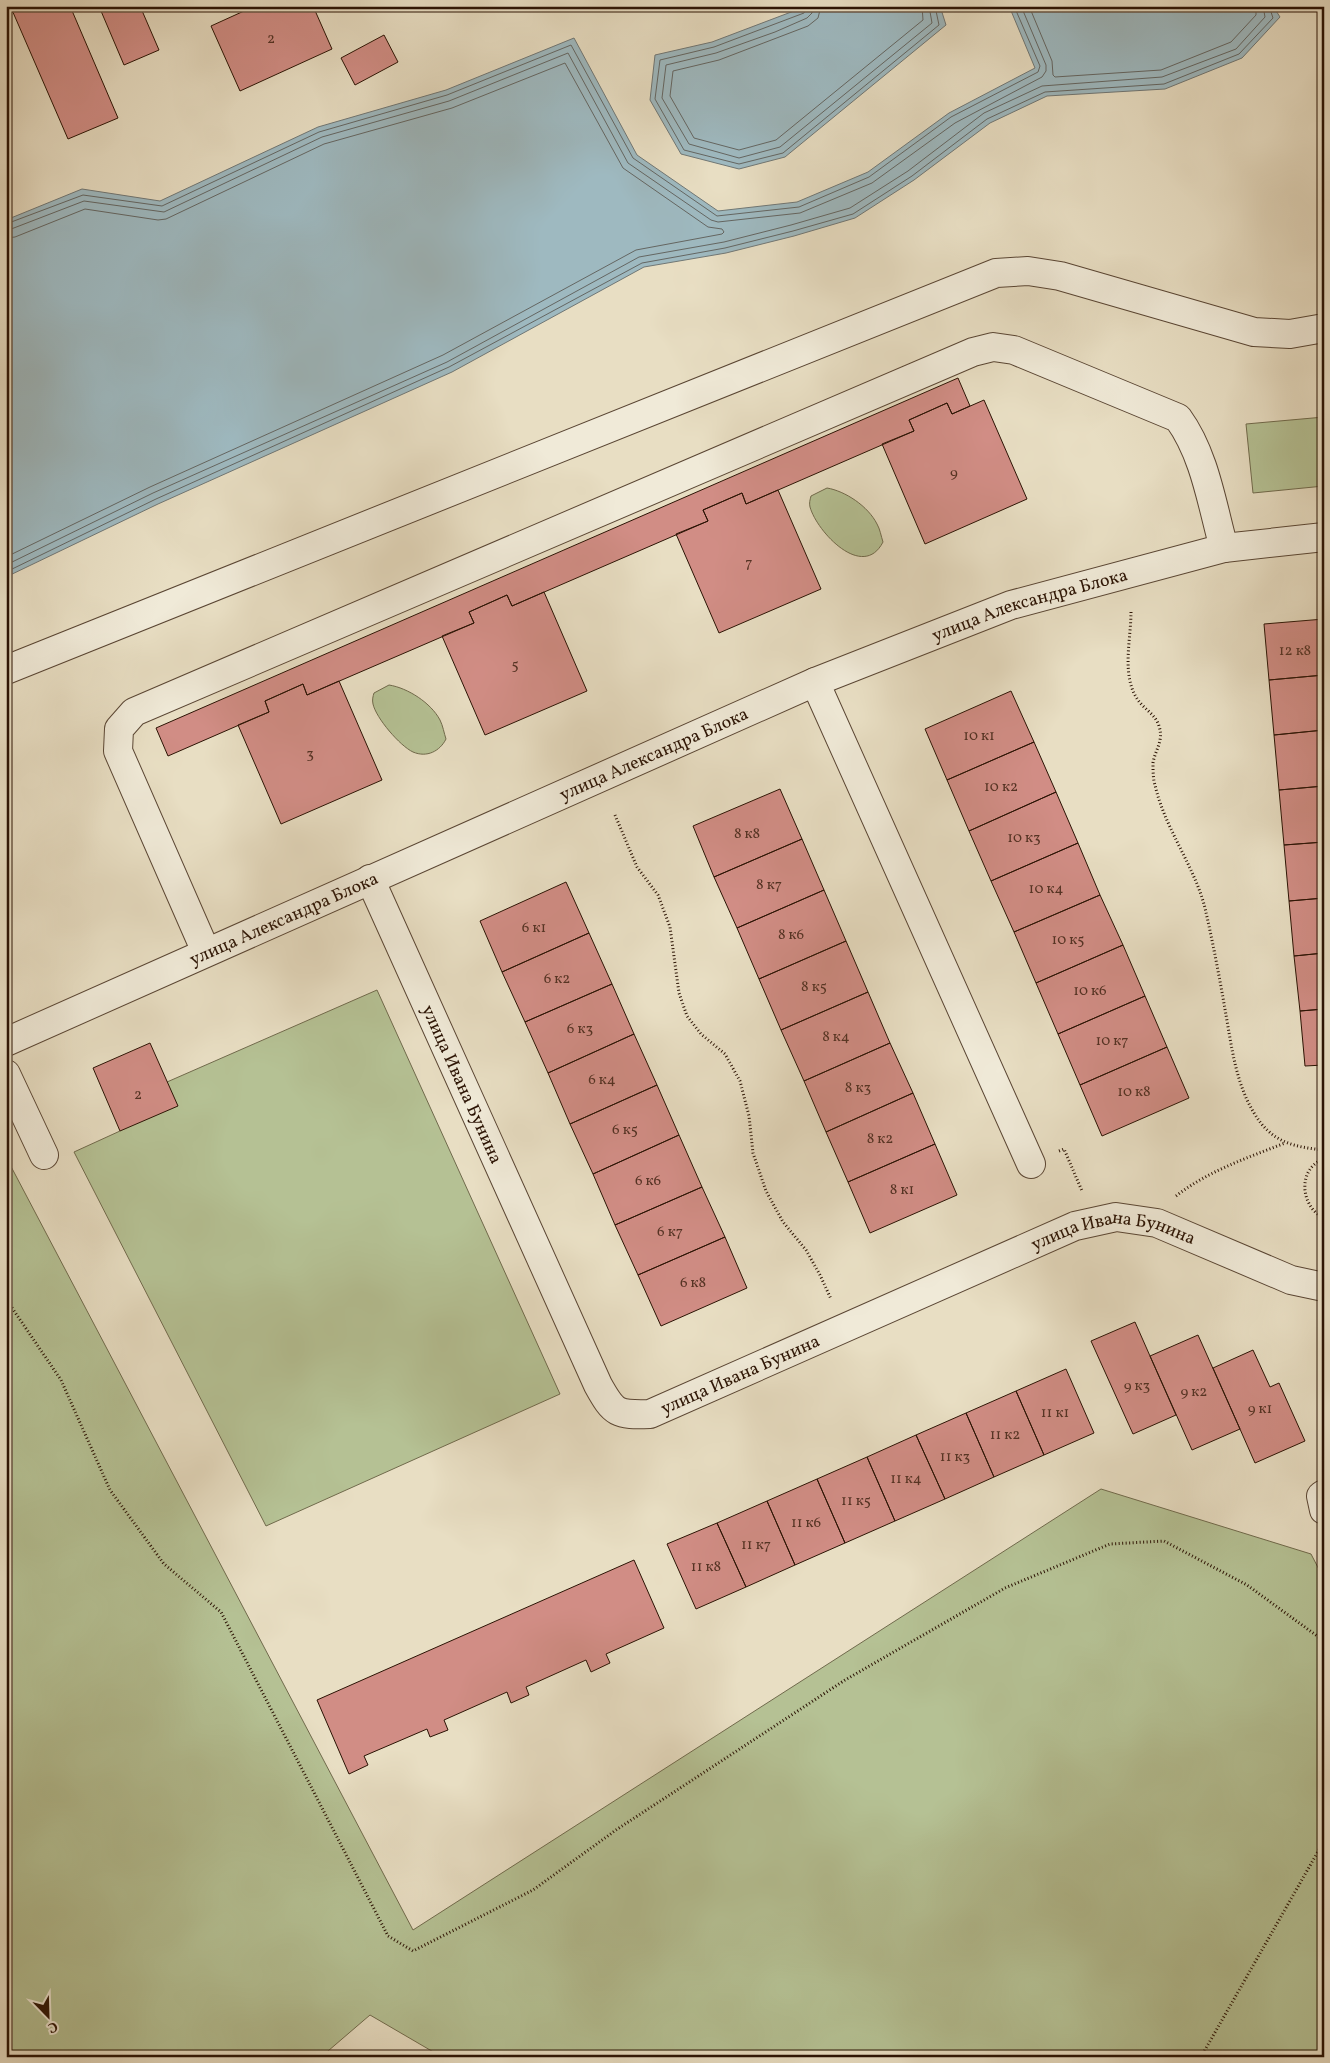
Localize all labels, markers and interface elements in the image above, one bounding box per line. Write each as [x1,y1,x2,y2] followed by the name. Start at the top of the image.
[267,29,275,50] house number: 2
[950,463,958,484] house number: 9
[745,553,753,574] house number: 7
[929,563,1131,649] street label: улица Александра Блока
[1279,641,1311,662] house number: 12 к8
[511,655,519,676] house number: 5
[556,702,753,808] street label: улица Александра Блока
[963,726,995,747] house number: 10 к1
[306,744,314,765] house number: 3
[984,777,1018,798] house number: 10 к2
[734,824,760,845] house number: 8 к8
[1007,828,1041,849] house number: 10 к3
[186,867,383,973] street label: улица Александра Блока
[756,875,782,896] house number: 8 к7
[1029,879,1063,900] house number: 10 к4
[522,918,546,939] house number: 6 к1
[778,925,804,946] house number: 8 к6
[1051,930,1085,951] house number: 10 к5
[544,969,570,990] house number: 6 к2
[801,977,827,998] house number: 8 к5
[1073,981,1107,1002] house number: 10 к6
[414,1001,508,1168] street label: улица Ивана Бунина
[567,1019,593,1040] house number: 6 к3
[822,1027,850,1048] house number: 8 к4
[1095,1031,1129,1052] house number: 10 к7
[588,1070,616,1091] house number: 6 к4
[845,1078,871,1099] house number: 8 к3
[1117,1082,1151,1103] house number: 10 к8
[134,1085,142,1106] house number: 2
[612,1120,638,1141] house number: 6 к5
[867,1129,893,1150] house number: 8 к2
[635,1171,661,1192] house number: 6 к6
[890,1180,914,1201] house number: 8 к1
[1027,1206,1199,1258] street label: улица Ивана Бунина
[657,1222,683,1243] house number: 6 к7
[680,1273,706,1294] house number: 6 к8
[657,1329,824,1422] street label: улица Ивана Бунина
[1124,1376,1150,1397] house number: 9 к3
[1181,1382,1207,1403] house number: 9 к2
[1248,1399,1272,1420] house number: 9 к1
[1041,1403,1069,1424] house number: 11 к1
[990,1425,1020,1446] house number: 11 к2
[940,1447,970,1468] house number: 11 к3
[890,1469,922,1490] house number: 11 к4
[841,1491,871,1512] house number: 11 к5
[791,1513,821,1534] house number: 11 к6
[741,1535,771,1556] house number: 11 к7
[691,1557,721,1578] house number: 11 к8
[22,1990,72,2040] north arrow
[45,2016,60,2037] text: С

